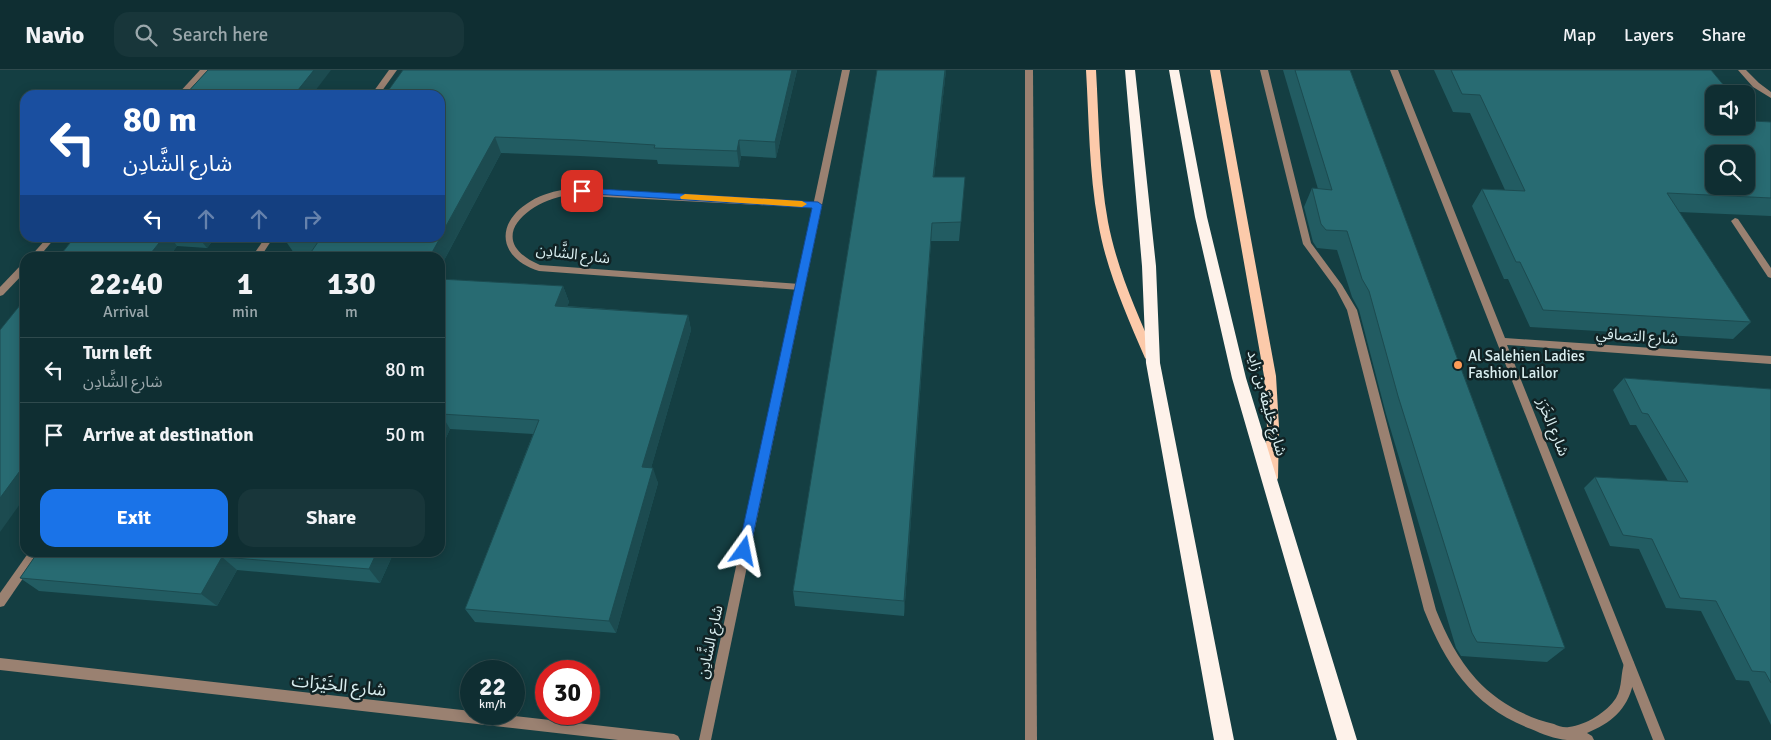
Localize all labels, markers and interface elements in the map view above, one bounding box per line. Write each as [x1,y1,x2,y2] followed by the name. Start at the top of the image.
[114,12,464,57] search box
[25,20,84,50] text: Navio
[132,21,160,49] icon: search
[172,23,268,47] text: Search here
[1563,24,1596,46] text: Map
[1624,24,1674,46] text: Layers
[1702,24,1746,46] text: Share
[1705,85,1755,195] map controls
[1705,85,1755,135] button: sound
[123,98,197,141] text: 80 m
[40,110,105,175] icon: left
[1705,145,1755,195] button: search
[123,150,232,177] text: شارع الشَّادِن
[561,170,603,212] pin
[568,177,596,205] icon: arrive
[139,205,167,233] icon: left
[192,205,220,233] icon: ahead
[245,205,273,233] icon: ahead
[298,205,326,233] icon: right
[535,238,612,270] street label: شارع الشَّادِن
[89,266,163,303] text: 22:40
[237,266,253,303] text: 1
[327,266,376,303] text: 130
[103,302,149,322] text: Arrival
[232,302,258,322] text: min
[345,302,358,322] text: m
[1595,324,1679,351] street label: شارع التصافي
[83,341,152,365] text: Turn left
[1468,347,1585,382] place label: Al Salehien Ladies Fashion Lailor
[1240,348,1291,459] street label: شارع خليفة بن زايد
[40,356,68,384] icon: left
[385,358,425,382] text: 80 m
[1452,359,1464,371] marker: Al Salehien Ladies Fashion Lailor
[83,372,163,392] text: شارع الشَّادِن
[1530,394,1573,460] street label: شارع الخَرَز
[40,421,68,449] icon: arrive
[83,423,254,447] text: Arrive at destination
[385,423,425,447] text: 50 m
[40,489,228,547] button: Exit
[238,489,425,547] button: Share
[717,524,769,576] position arrow
[691,603,730,681] street label: شارع الشَّادِن
[535,660,600,725] speed limit sign: 30
[290,669,387,704] street label: شارع الخَيْرَات
[479,671,506,702] text: 22
[479,697,506,712] text: km/h

